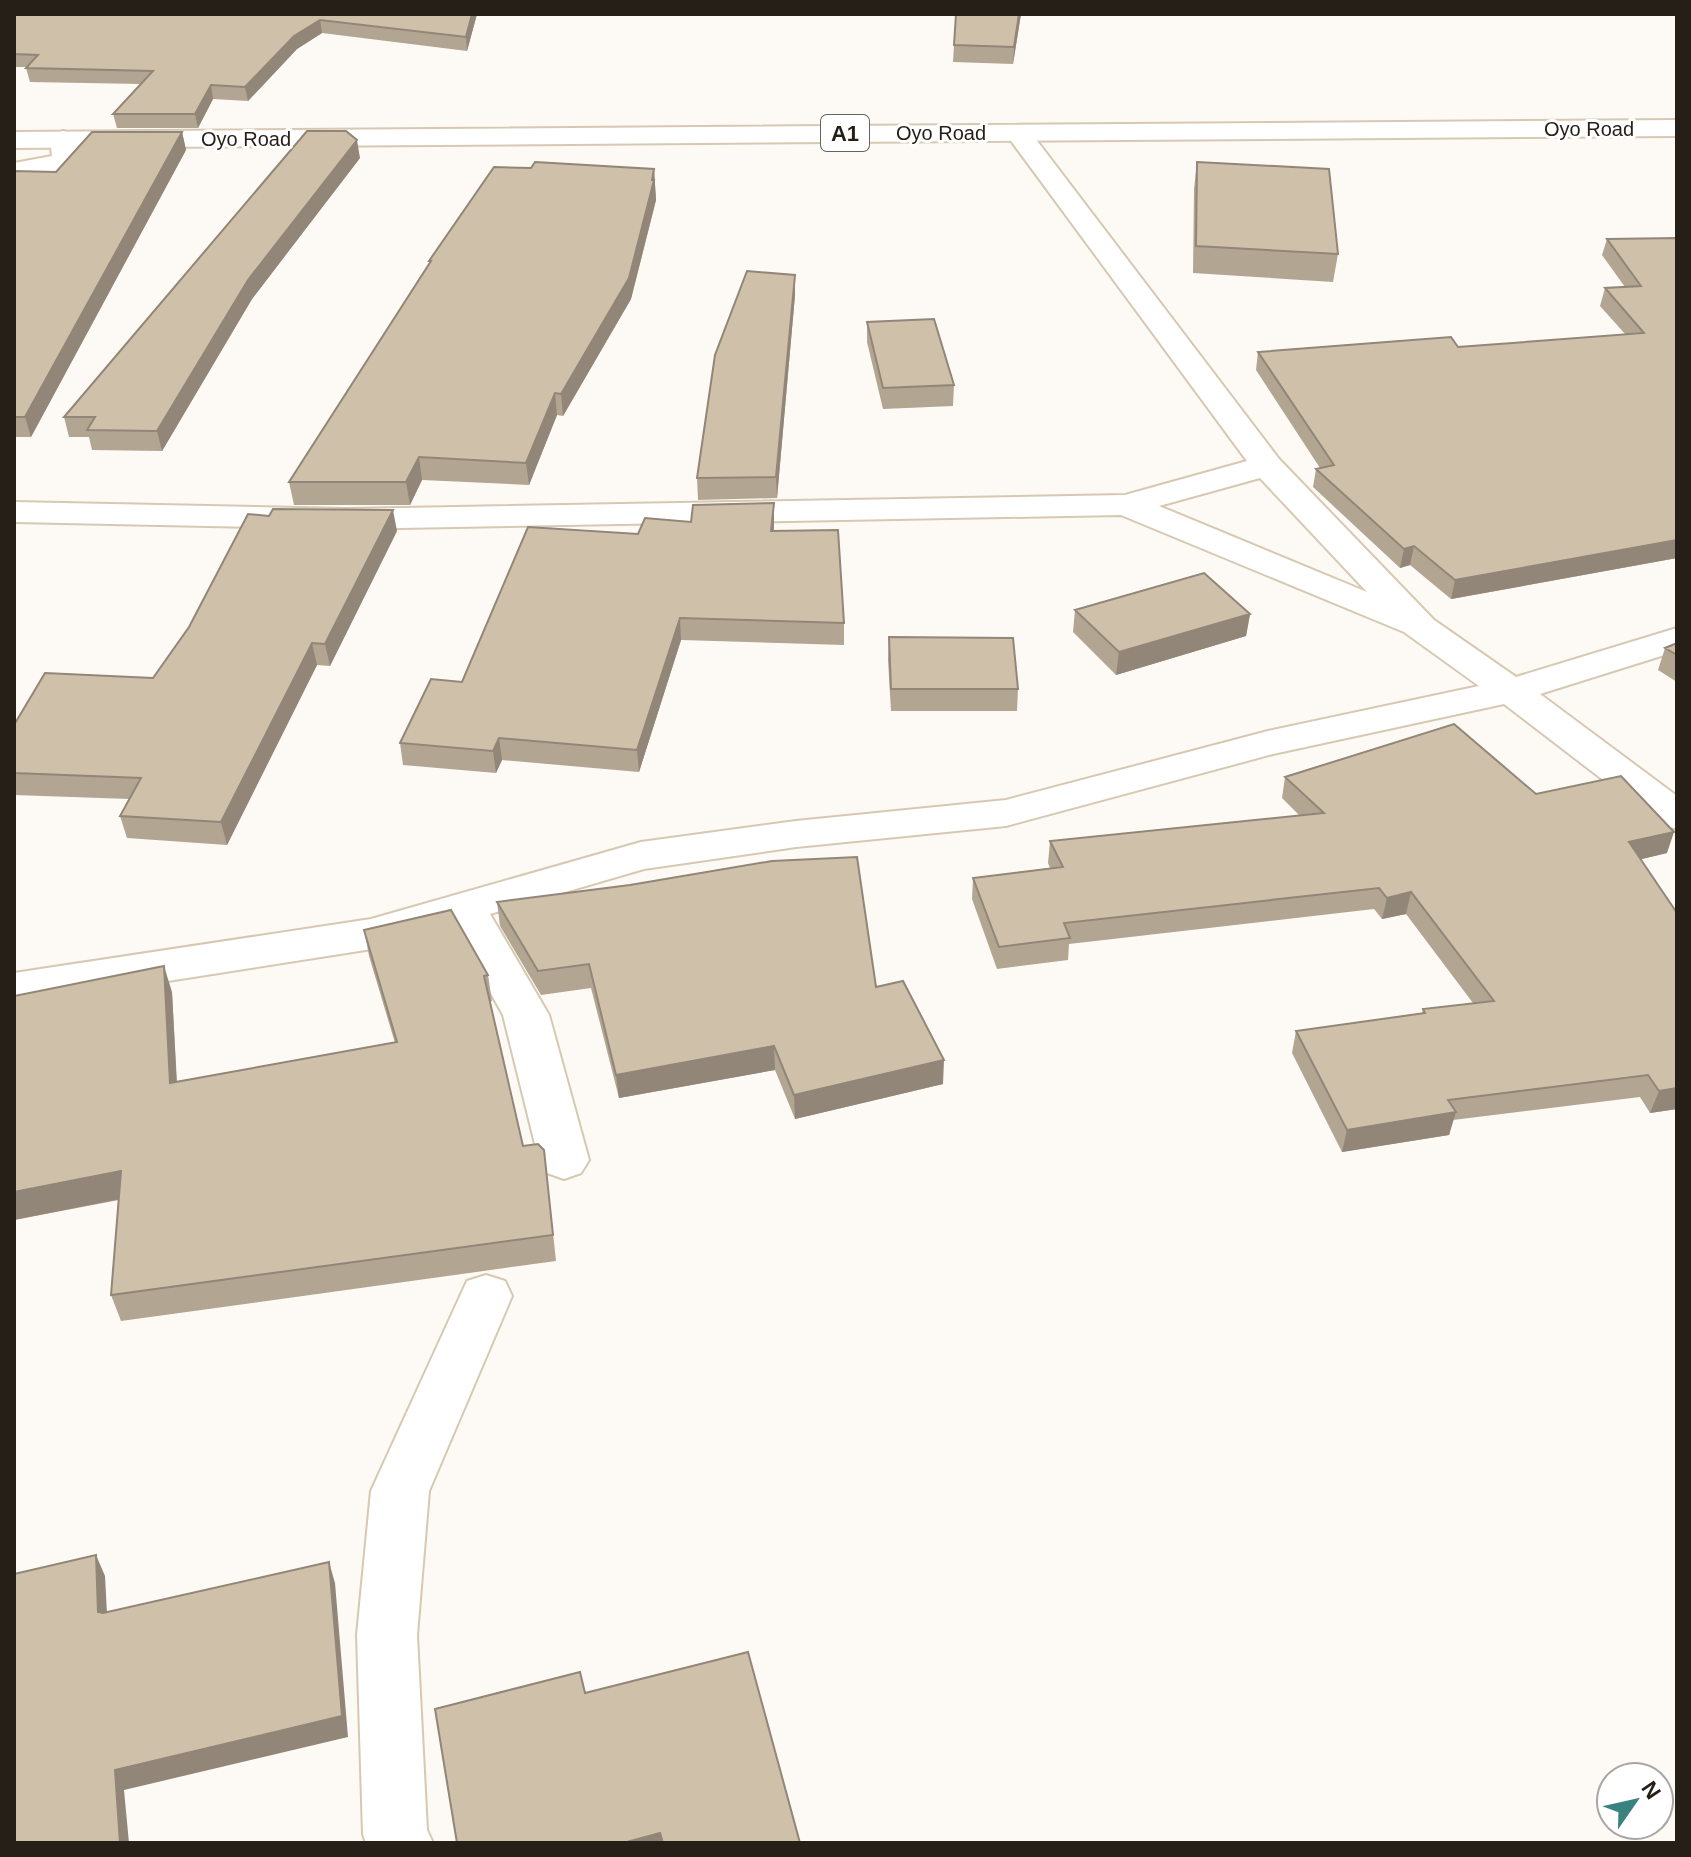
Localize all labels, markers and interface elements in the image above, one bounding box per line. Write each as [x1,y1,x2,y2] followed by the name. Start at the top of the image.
[821,115,869,151] road number: A1
[1544,118,1634,140] street label: Oyo Road
[896,122,986,144] street label: Oyo Road
[201,128,291,150] street label: Oyo Road
[1595,1761,1675,1841] north arrow
[1636,1777,1666,1804] text: N

